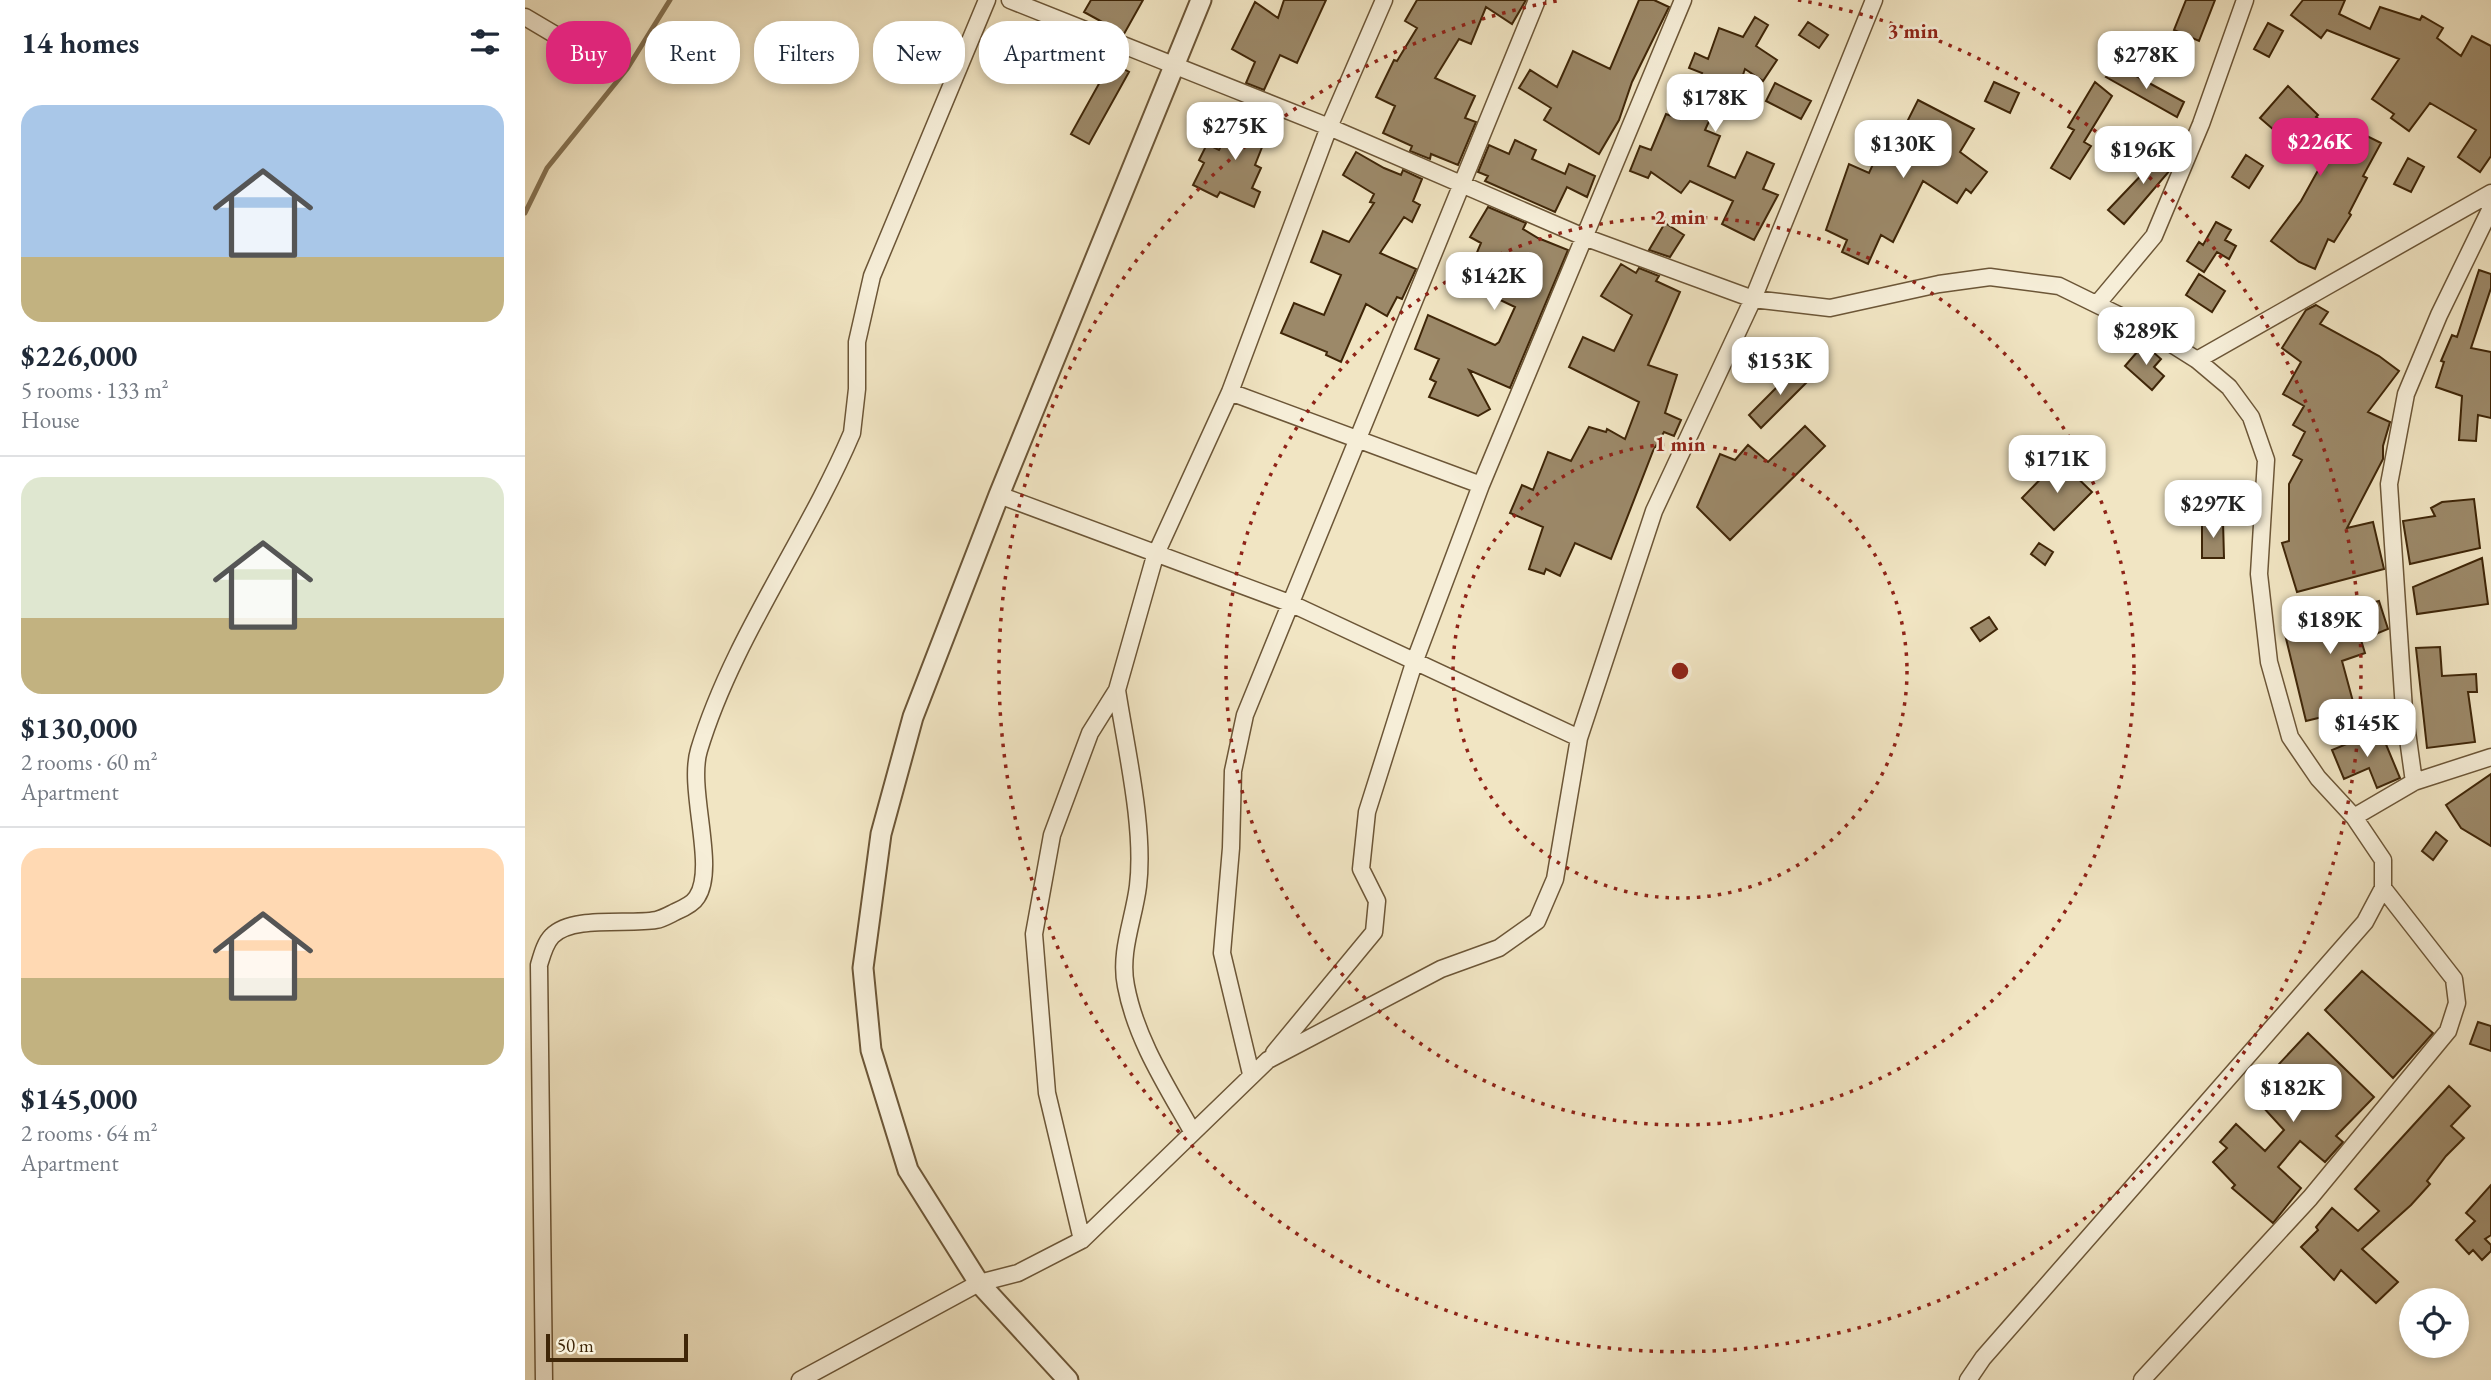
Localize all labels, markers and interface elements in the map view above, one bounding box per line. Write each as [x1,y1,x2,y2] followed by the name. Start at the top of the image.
[1887,17,1939,44] text: 3 min
[546,21,631,84] chip: Buy
[645,21,740,84] chip: Rent
[754,21,859,84] chip: Filters
[873,21,965,84] chip: New
[979,21,1129,84] chip: Apartment
[21,23,139,62] text: 14 homes
[466,23,504,61] icon: filters
[2097,32,2195,91] pin: $278K
[2114,39,2178,69] text: $278K
[1666,74,1764,134] pin: $178K
[1683,82,1747,112] text: $178K
[1186,102,1284,162] pin: $275K
[1203,110,1267,140] text: $275K
[2271,118,2369,178] pin: $226K
[1854,120,1952,180] pin: $130K
[2288,126,2352,156] text: $226K
[2094,127,2192,186] pin: $196K
[1871,128,1935,158] text: $130K
[2111,134,2175,164] text: $196K
[200,150,326,276] icon: home
[1654,203,1706,230] text: 2 min
[1445,252,1543,312] pin: $142K
[1462,260,1526,290] text: $142K
[2097,308,2195,367] pin: $289K
[2114,315,2178,345] text: $289K
[21,336,137,375] text: $226,000
[1731,338,1829,397] pin: $153K
[1748,345,1812,375] text: $153K
[21,375,169,405] text: 5 rooms · 133 m²
[21,405,80,435] text: House
[1654,430,1706,457] text: 1 min
[2008,435,2106,495] pin: $171K
[2025,443,2089,473] text: $171K
[2164,480,2262,540] pin: $297K
[2181,488,2245,518] text: $297K
[200,522,326,648] icon: home
[2281,596,2379,656] pin: $189K
[2298,604,2362,634] text: $189K
[1668,659,1692,683] centre of rings
[2318,700,2416,759] pin: $145K
[2335,707,2399,737] text: $145K
[21,708,137,747] text: $130,000
[21,747,158,777] text: 2 rooms · 60 m²
[21,777,119,807] text: Apartment
[200,893,326,1019] icon: home
[2244,1064,2342,1124] pin: $182K
[2261,1072,2325,1102] text: $182K
[21,1079,137,1118] text: $145,000
[21,1118,158,1148] text: 2 rooms · 64 m²
[21,1148,119,1178] text: Apartment
[2399,1288,2469,1358] map controls
[2399,1288,2469,1358] button: locate
[546,1331,688,1363] scale bar
[557,1333,594,1358] text: 50 m

